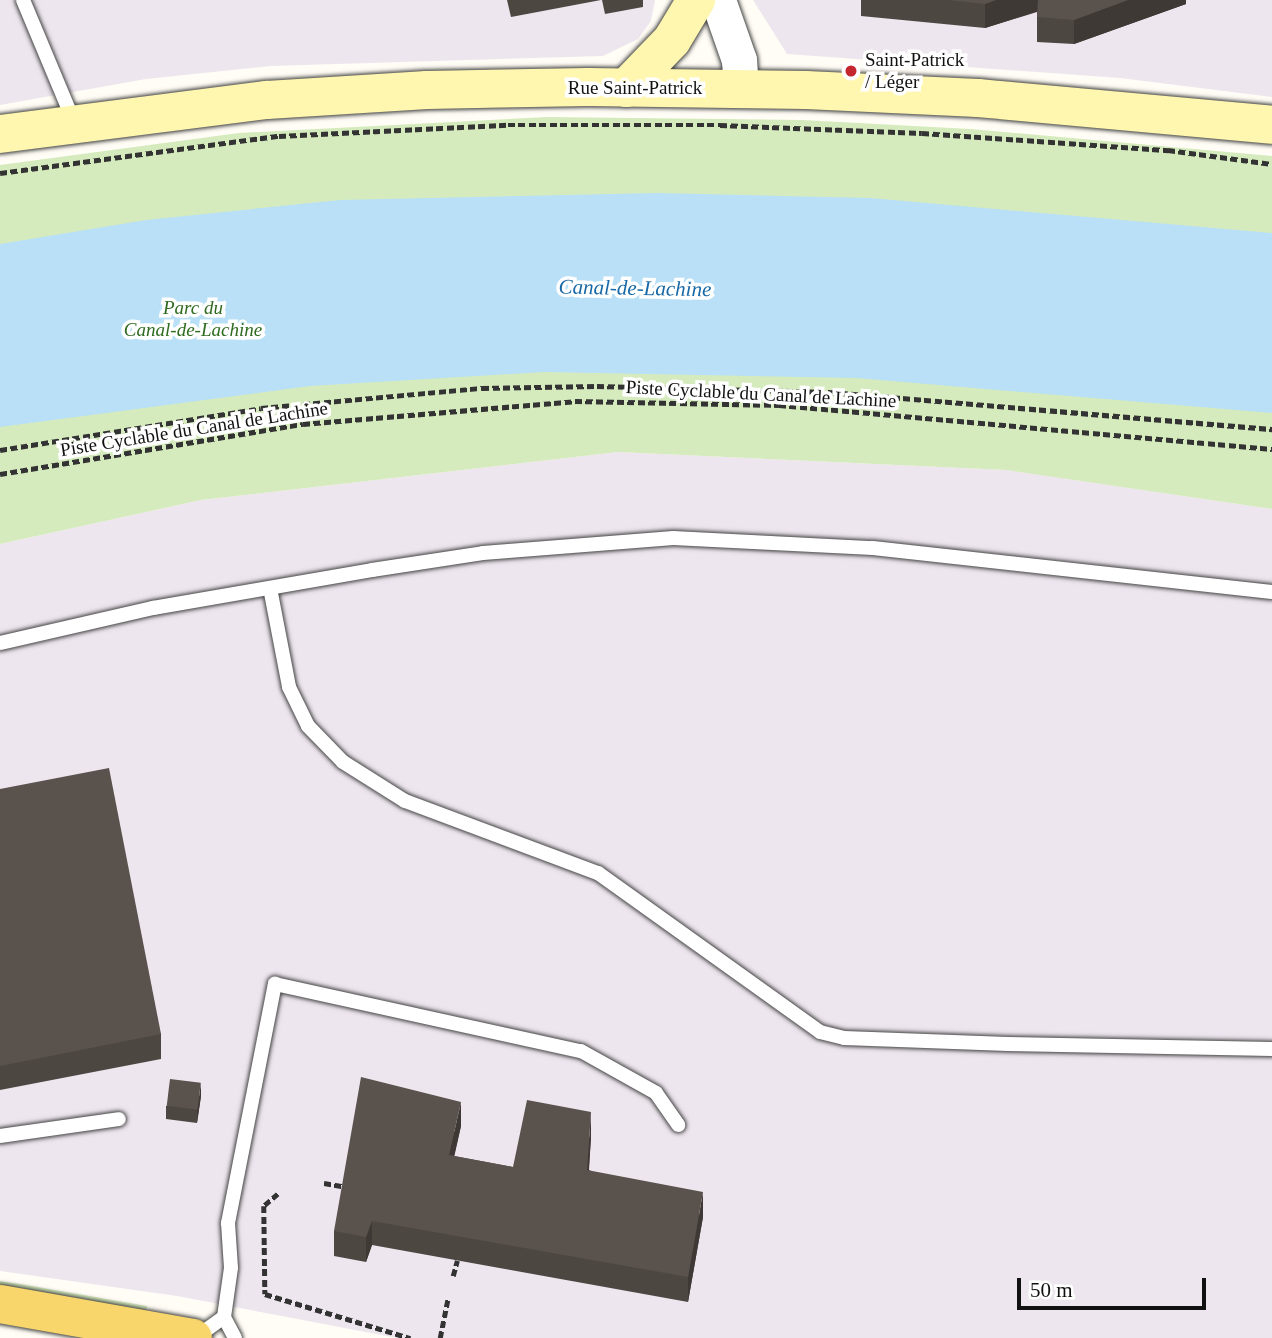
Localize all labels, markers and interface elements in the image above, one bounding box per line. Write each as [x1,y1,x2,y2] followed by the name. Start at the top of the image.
[865,49,964,93] place label: Saint-Patrick / Léger
[843,63,859,79] marker: Saint-Patrick / Léger
[568,77,702,99] street label: Rue Saint-Patrick
[558,274,712,302] water label: Canal-de-Lachine
[124,297,262,341] park label: Parc du Canal-de-Lachine
[625,376,897,412] street label: Piste Cyclable du Canal de Lachine
[59,397,329,461] street label: Piste Cyclable du Canal de Lachine
[1020,1264,1209,1308] scale bar
[1030,1278,1073,1302] text: 50 m

